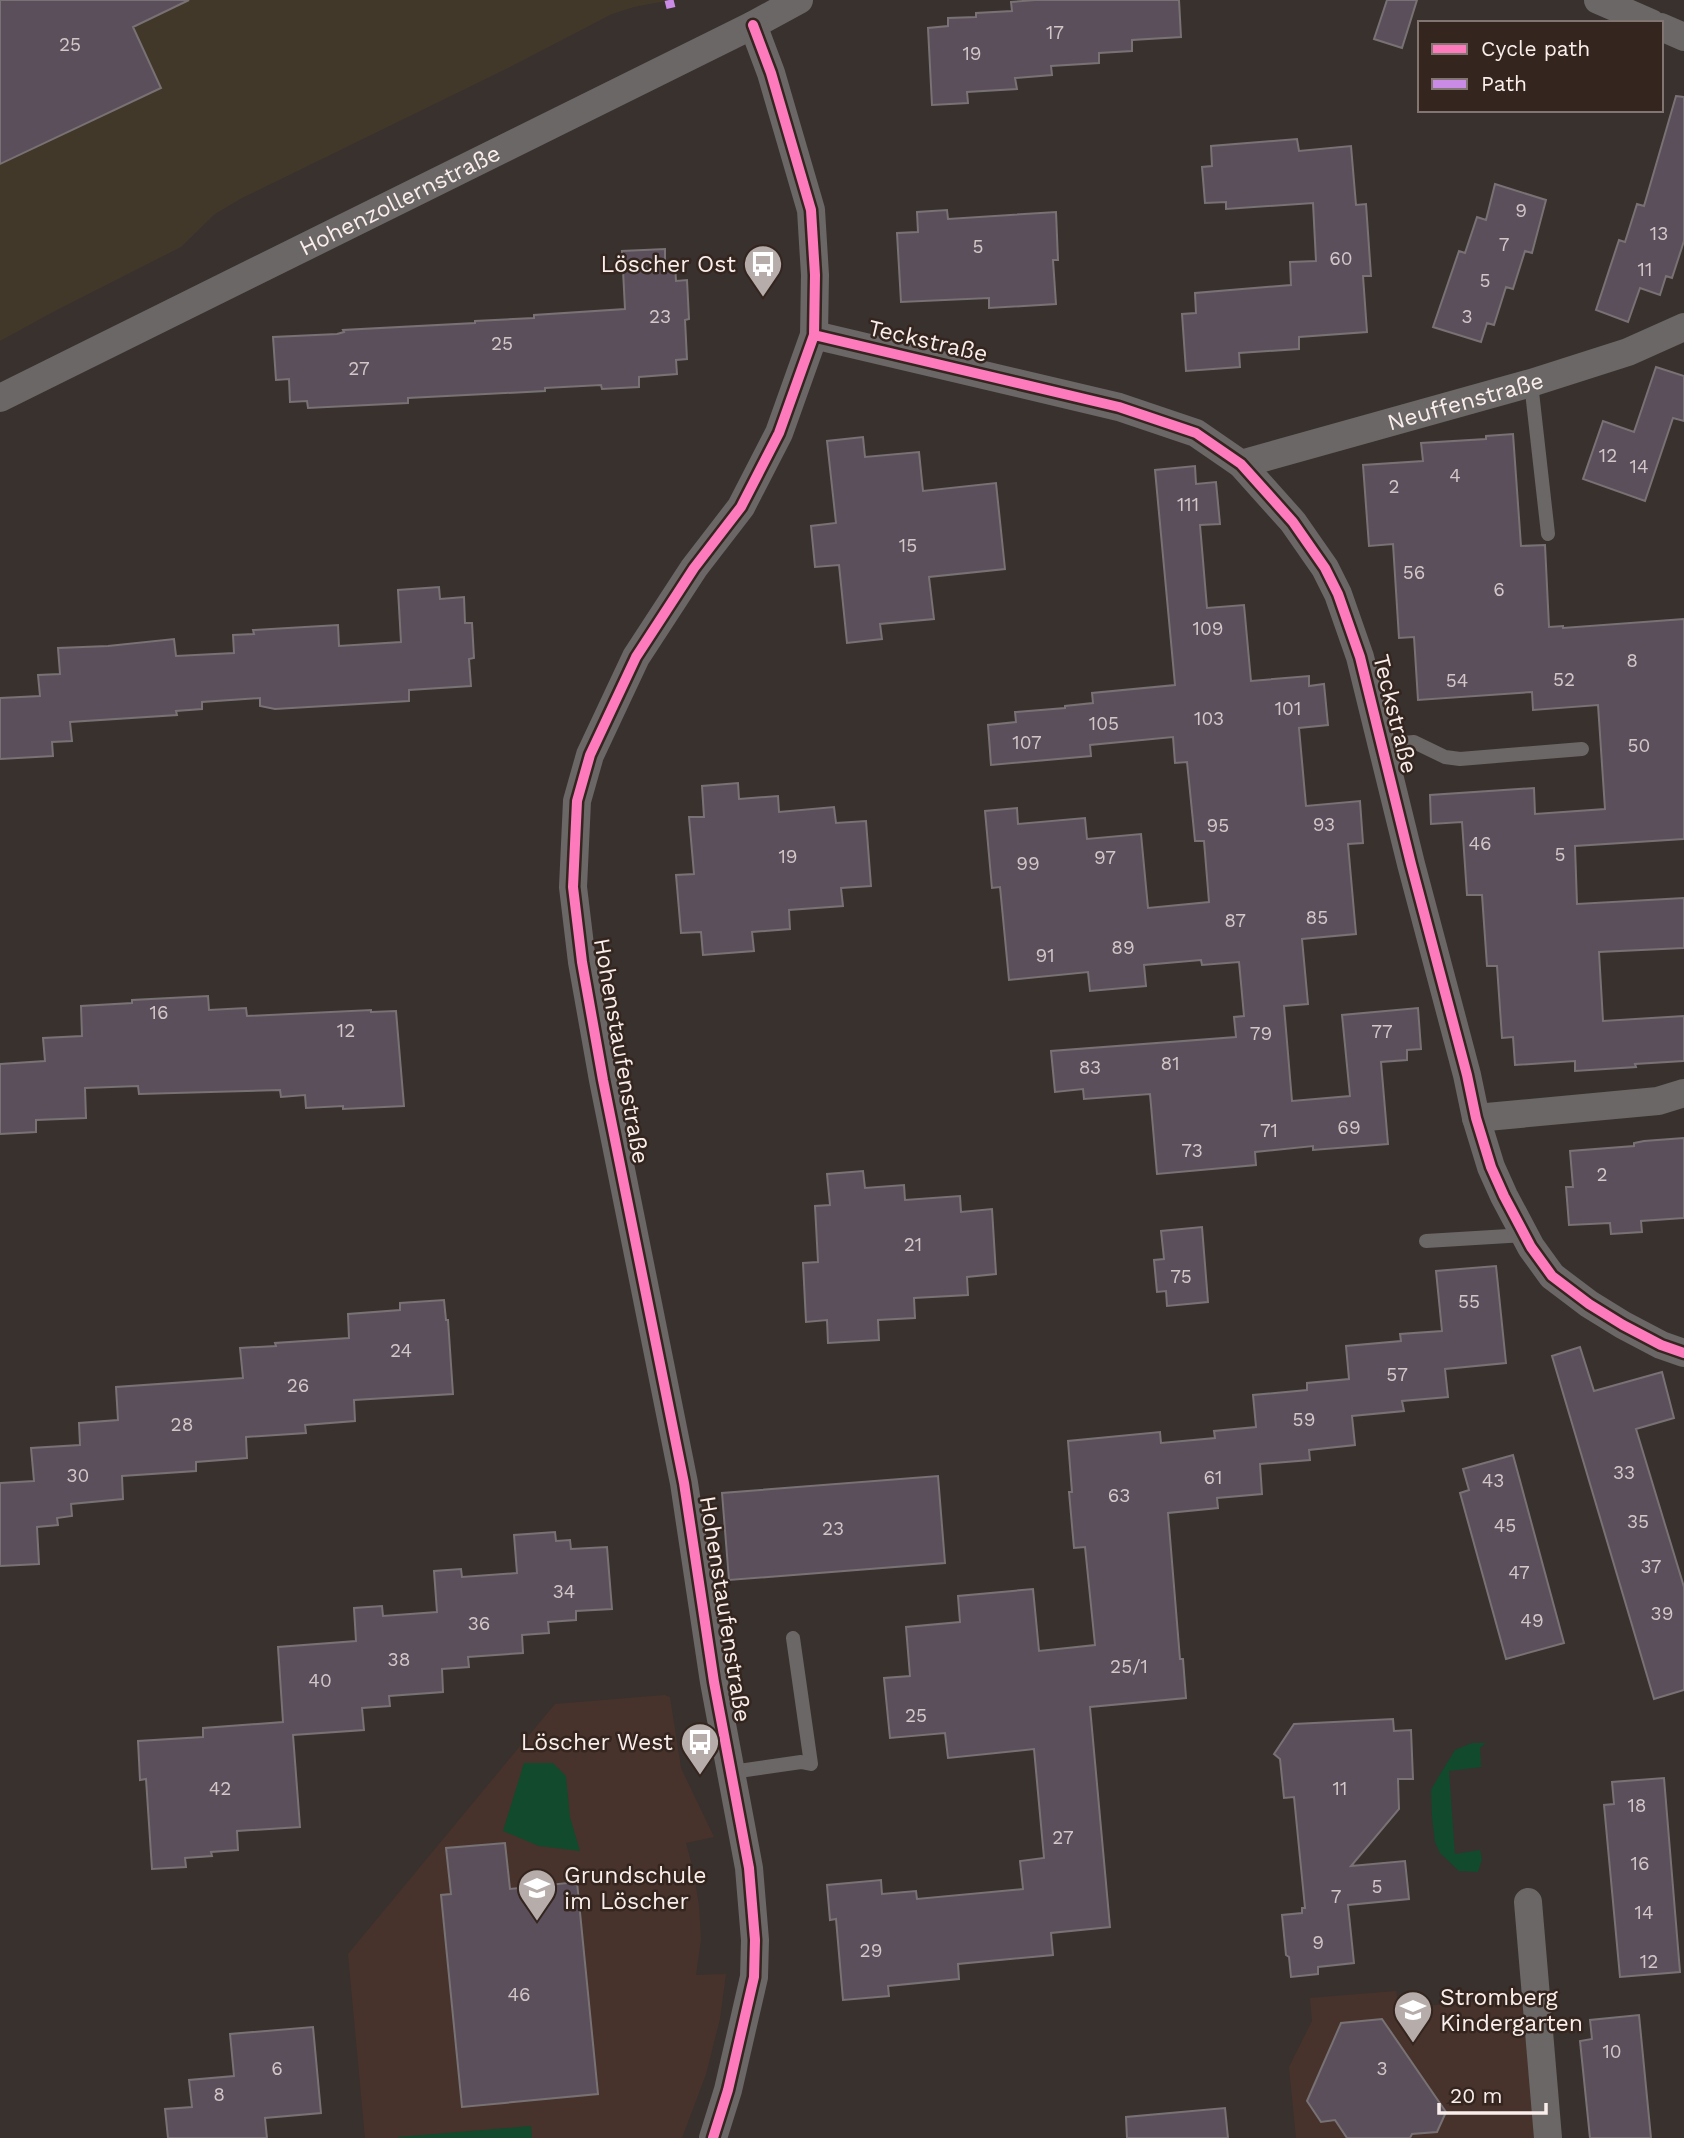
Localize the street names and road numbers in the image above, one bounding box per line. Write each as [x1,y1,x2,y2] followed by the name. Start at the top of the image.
[295,139,504,261] street label: Hohenzollernstraße
[866,314,990,368] street label: Teckstraße
[1384,366,1547,436] street label: Neuffenstraße
[1367,652,1423,776] street label: Teckstraße
[588,936,654,1166] street label: Hohenstaufenstraße
[694,1494,756,1724] street label: Hohenstaufenstraße

